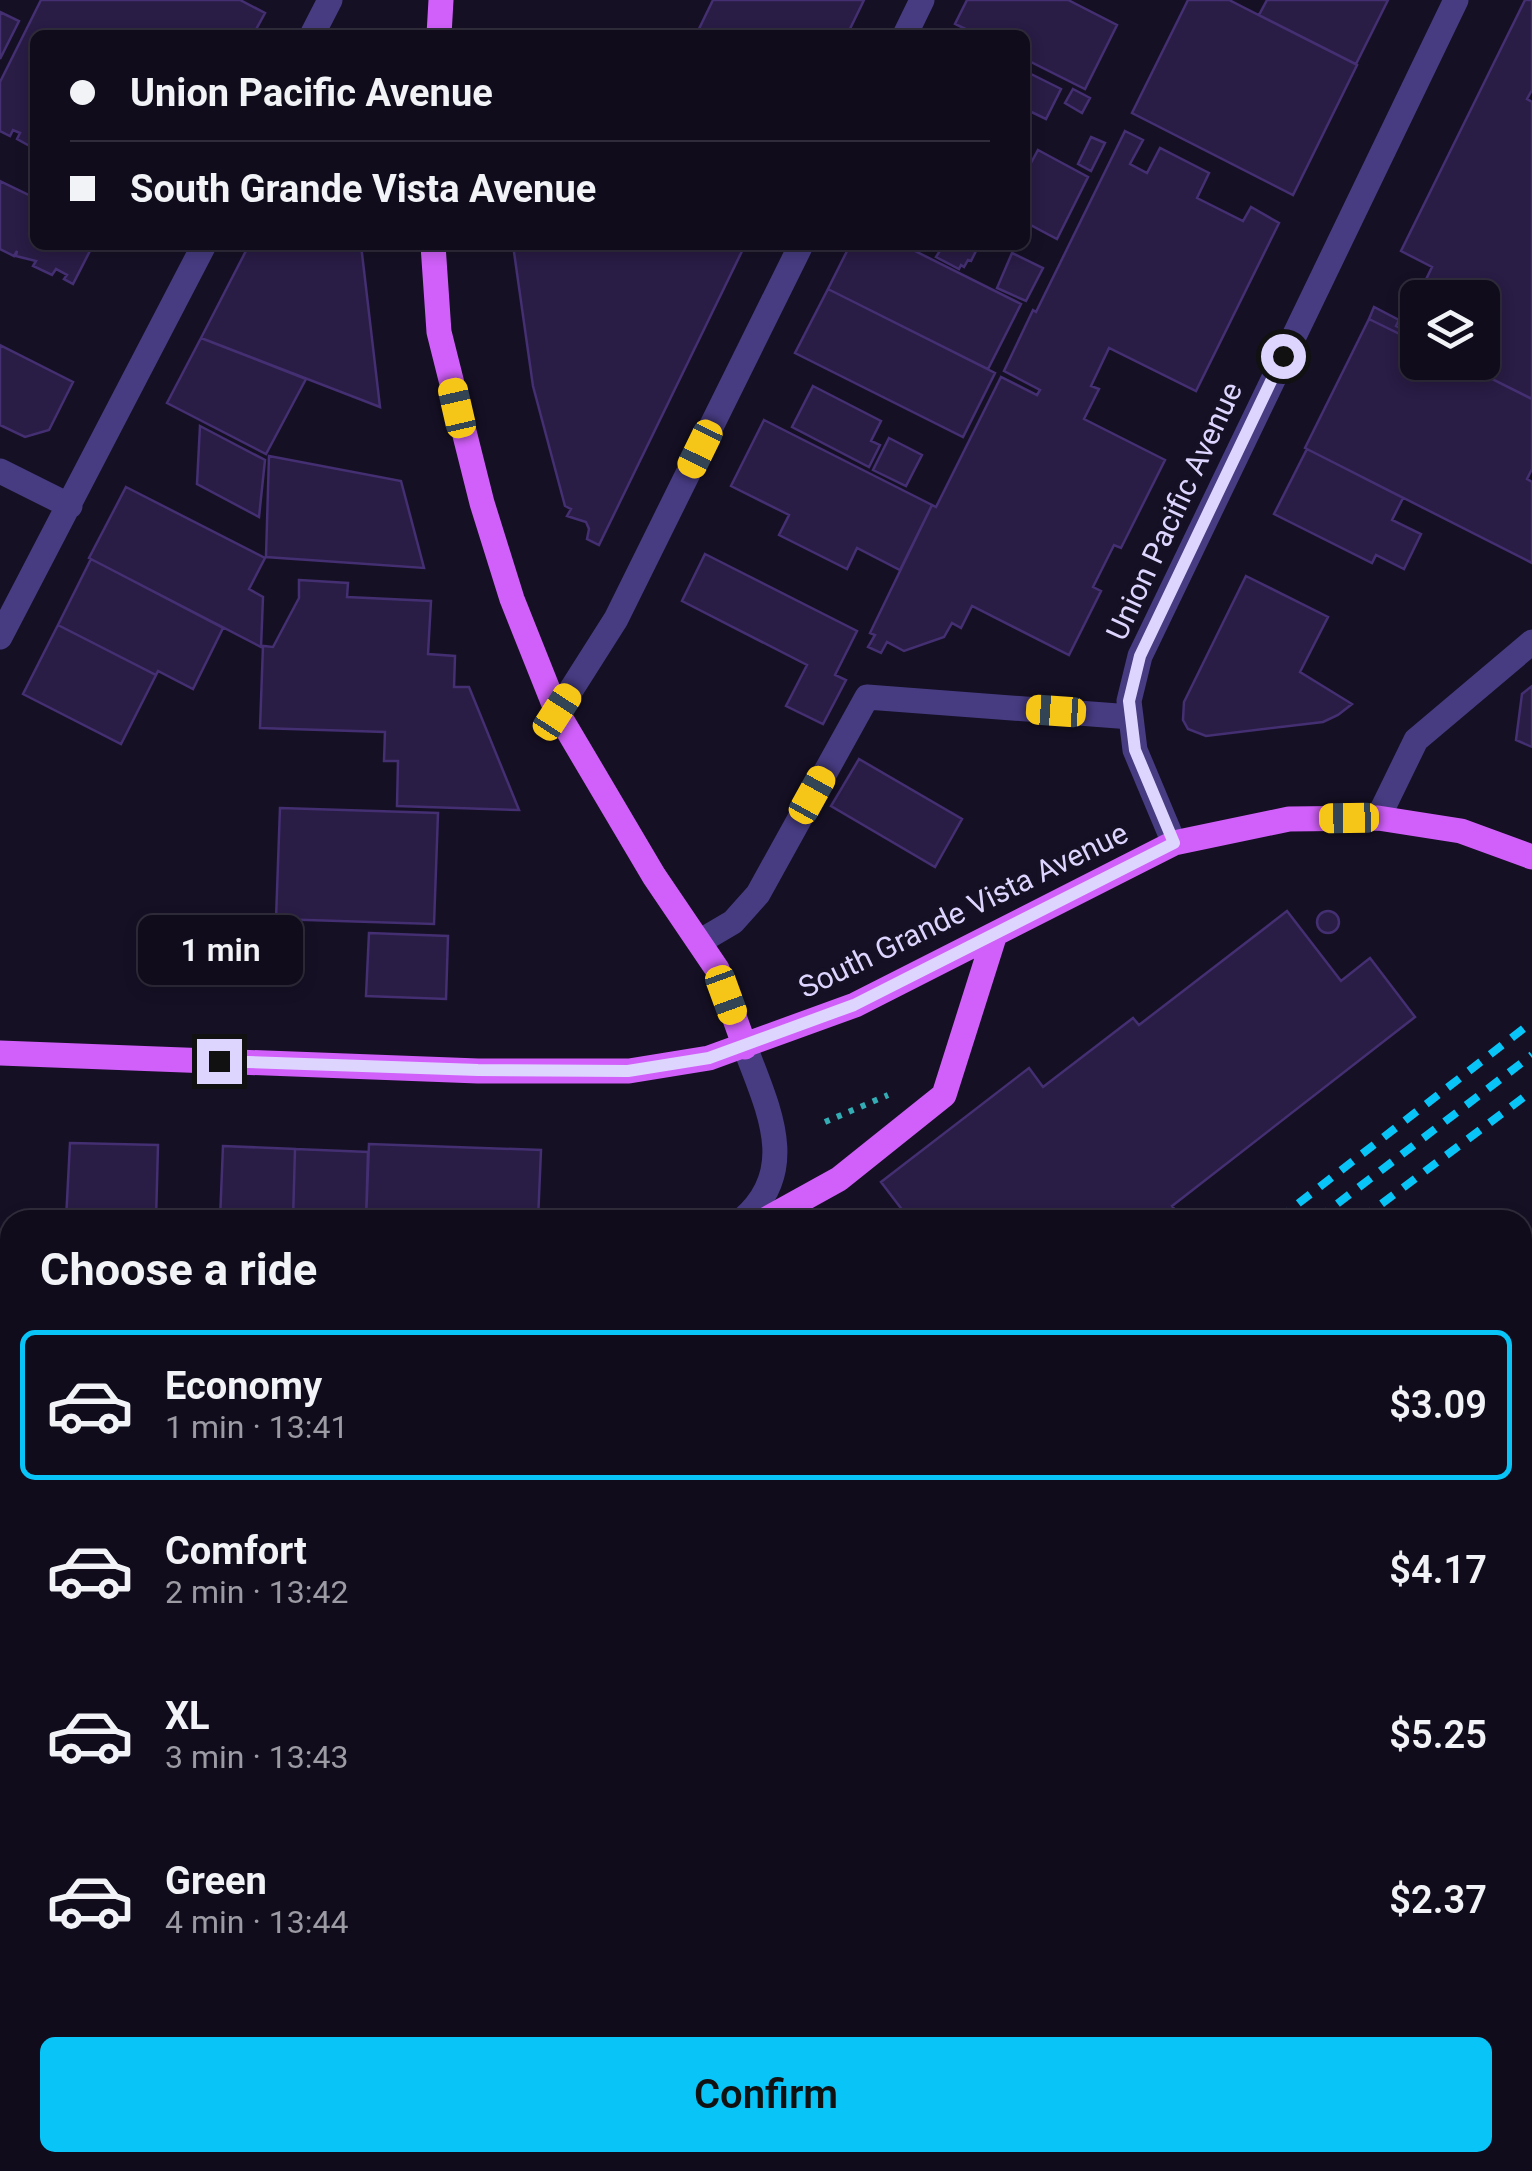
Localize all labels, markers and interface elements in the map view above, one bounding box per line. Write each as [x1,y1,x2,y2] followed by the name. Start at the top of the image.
[130,71,493,115] text: Union Pacific Avenue
[130,167,596,211] text: South Grande Vista Avenue
[1400,280,1500,380] map controls
[1400,280,1500,380] button: layers
[1261,334,1306,379] route start
[436,375,478,441] car
[1099,377,1249,645] street label: Union Pacific Avenue
[673,415,727,483] car
[528,679,586,745] car
[1025,694,1087,728] car
[784,761,840,829] car
[1319,802,1379,834] car
[793,815,1133,1005] street label: South Grande Vista Avenue
[136,916,302,986] callout: 1 min
[180,931,261,969] text: 1 min
[702,962,750,1028] car
[197,1039,242,1084] route end
[40,1243,317,1296] text: Choose a ride
[45,1360,135,1450] icon: car
[165,1364,322,1408] text: Economy
[1389,1383,1487,1427] text: $3.09
[165,1408,348,1446] text: 1 min · 13:41
[45,1525,135,1615] icon: car
[165,1529,307,1573] text: Comfort
[1389,1548,1487,1592] text: $4.17
[165,1573,348,1611] text: 2 min · 13:42
[45,1690,135,1780] icon: car
[165,1694,210,1738] text: XL
[1389,1713,1487,1757] text: $5.25
[165,1738,348,1776] text: 3 min · 13:43
[45,1855,135,1945] icon: car
[165,1859,267,1903] text: Green
[1389,1878,1487,1922] text: $2.37
[165,1903,348,1941] text: 4 min · 13:44
[40,2037,1492,2152] button: Confirm

